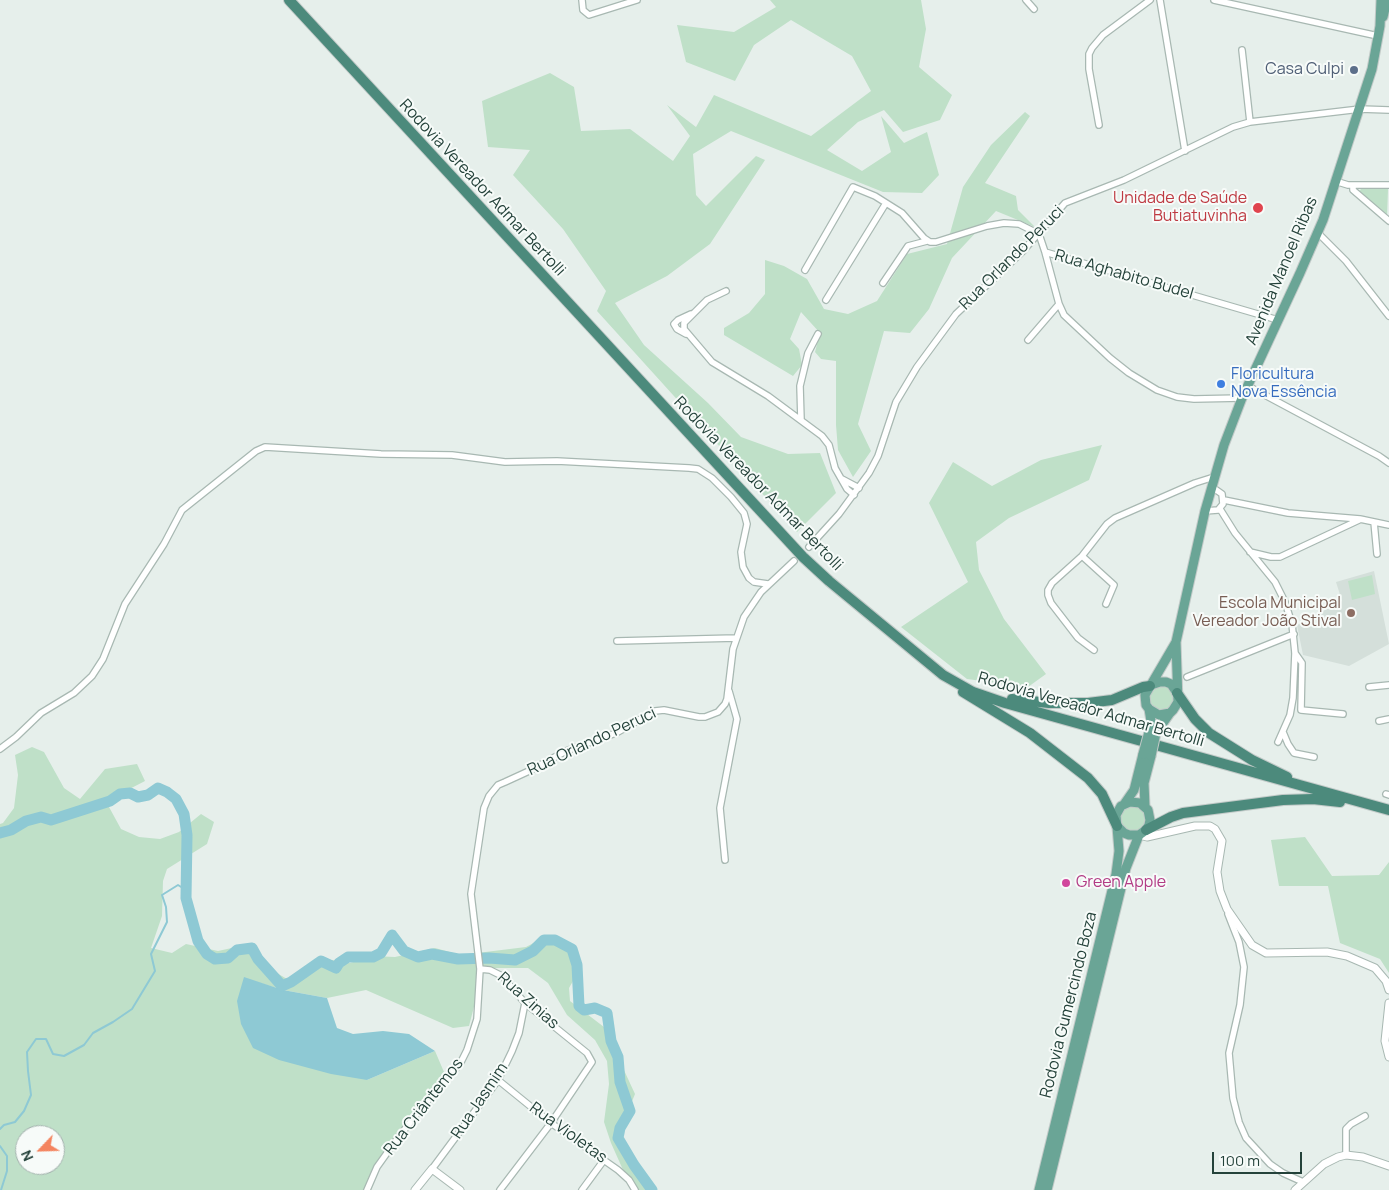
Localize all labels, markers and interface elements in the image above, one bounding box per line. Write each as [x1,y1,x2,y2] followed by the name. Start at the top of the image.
[1265,60,1344,80] place label: Casa Culpi
[1348,64,1360,76] marker: Casa Culpi
[395,96,569,280] street label: Rodovia Vereador Admar Bertolli
[1113,189,1247,227] place label: Unidade de Saúde Butiatuvinha
[1242,194,1322,348] street label: Avenida Manoel Ribas
[1251,201,1265,215] marker: Unidade de Saúde Butiatuvinha
[956,202,1068,314] street label: Rua Orlando Peruci
[1052,246,1196,304] street label: Rua Aghabito Budel
[1231,365,1337,403] place label: Floricultura Nova Essência
[1215,378,1227,390] marker: Floricultura Nova Essência
[670,393,846,575] street label: Rodovia Vereador Admar Bertolli
[1193,594,1341,632] place label: Escola Municipal Vereador João Stival
[1345,607,1357,619] marker: Escola Municipal Vereador João Stival
[976,668,1206,752] street label: Rodovia Vereador Admar Bertolli
[525,704,659,780] street label: Rua Orlando Peruci
[1076,873,1166,893] place label: Green Apple
[1060,877,1072,889] marker: Green Apple
[1037,910,1101,1100] street label: Rodovia Gumercindo Boza
[493,969,563,1033] street label: Rua Zinias
[380,1055,468,1159] street label: Rua Criântemos
[448,1059,512,1143] street label: Rua Jasmim
[526,1098,610,1168] street label: Rua Violetas
[15,1125,65,1175] north arrow
[1214,1142,1304,1174] scale bar
[16,1147,37,1164] text: N
[1220,1150,1260,1171] text: 100 m

